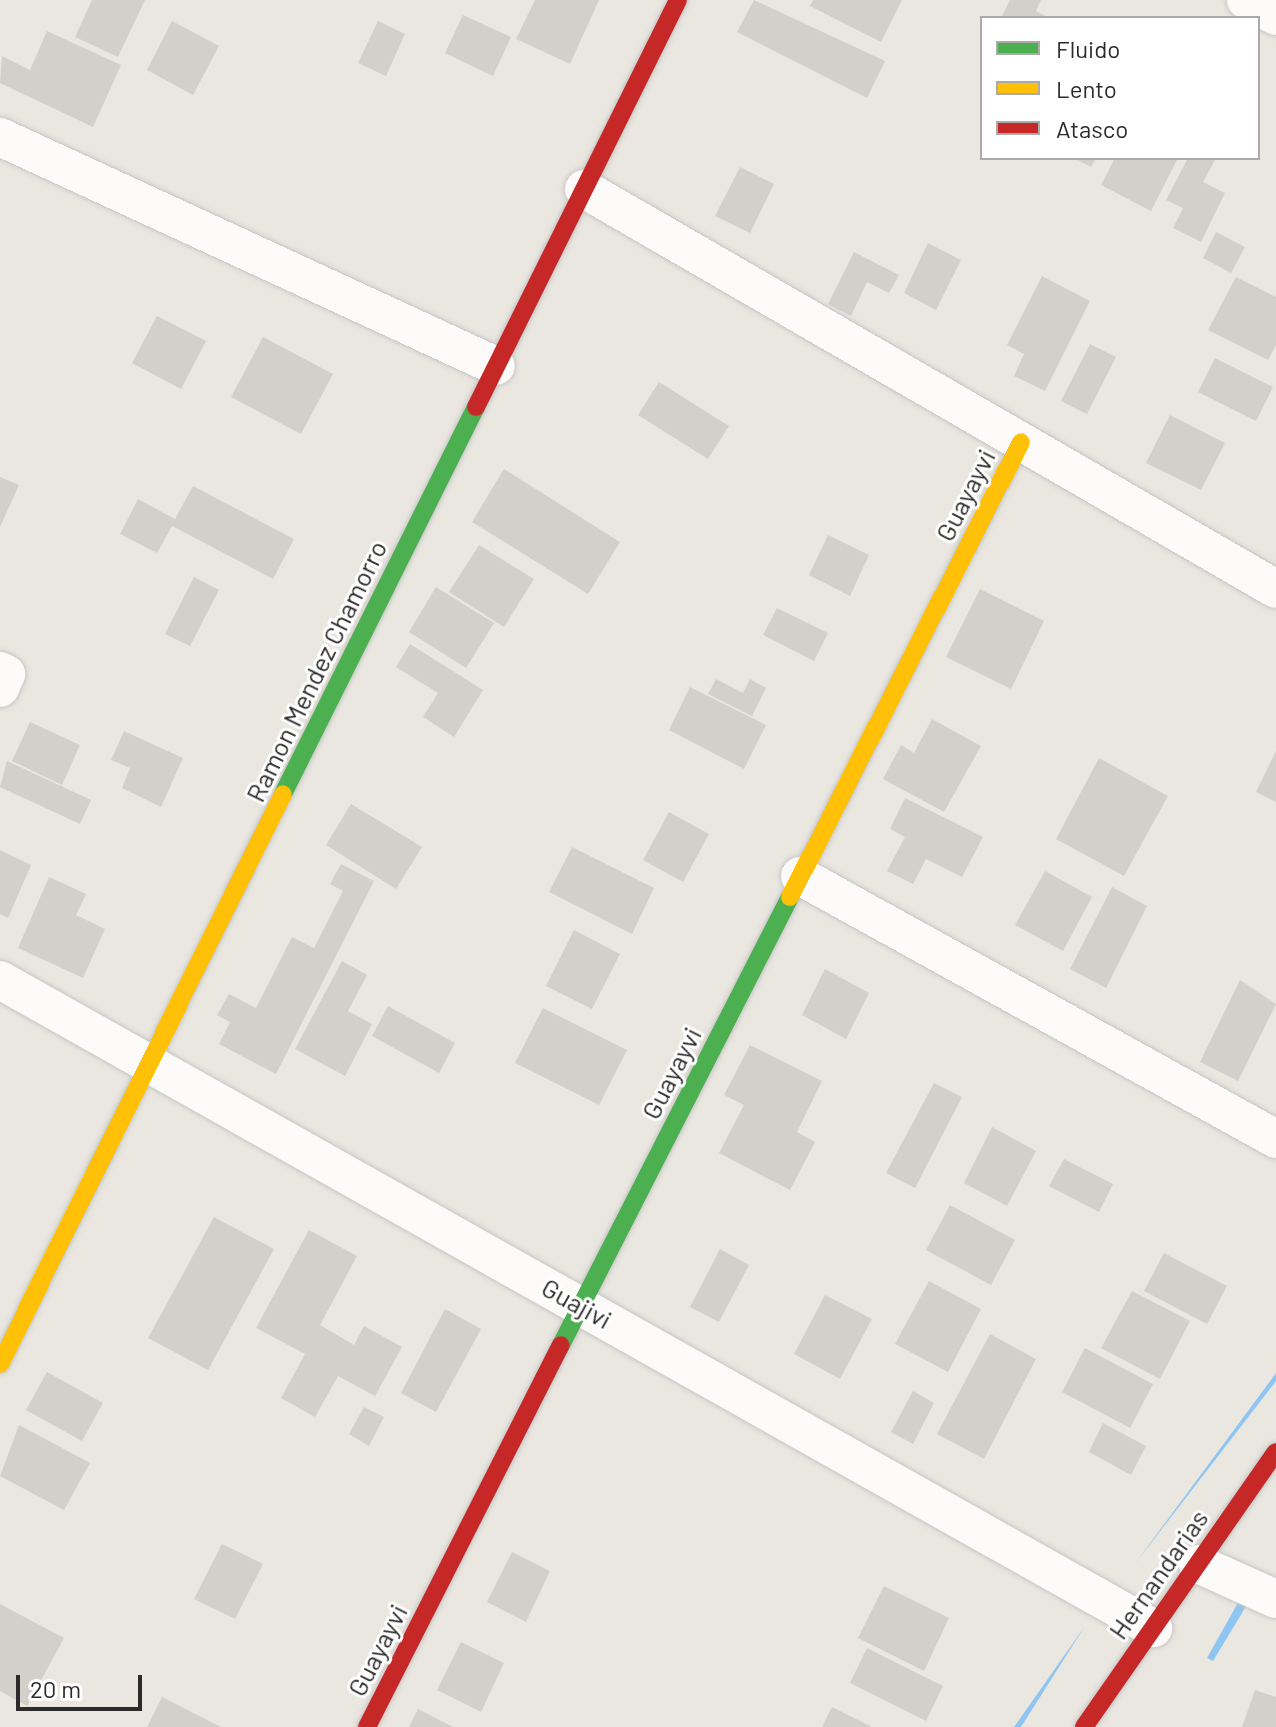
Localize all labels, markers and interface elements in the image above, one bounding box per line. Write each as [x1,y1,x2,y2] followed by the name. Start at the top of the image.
[980,16,1260,160] legend
[1056,34,1120,63] text: Fluido
[1056,74,1117,103] text: Lento
[1056,114,1128,143] text: Atasco
[929,444,1001,546] street label: Guayayvi
[239,535,393,807] street label: Ramon Mendez Chamorro
[635,1022,707,1124] street label: Guayayvi
[537,1271,617,1335] street label: Guajivi
[1102,1503,1214,1645] street label: Hernandarias
[341,1599,413,1701] street label: Guayayvi
[20,1659,146,1709] scale bar
[30,1674,81,1703] text: 20 m

